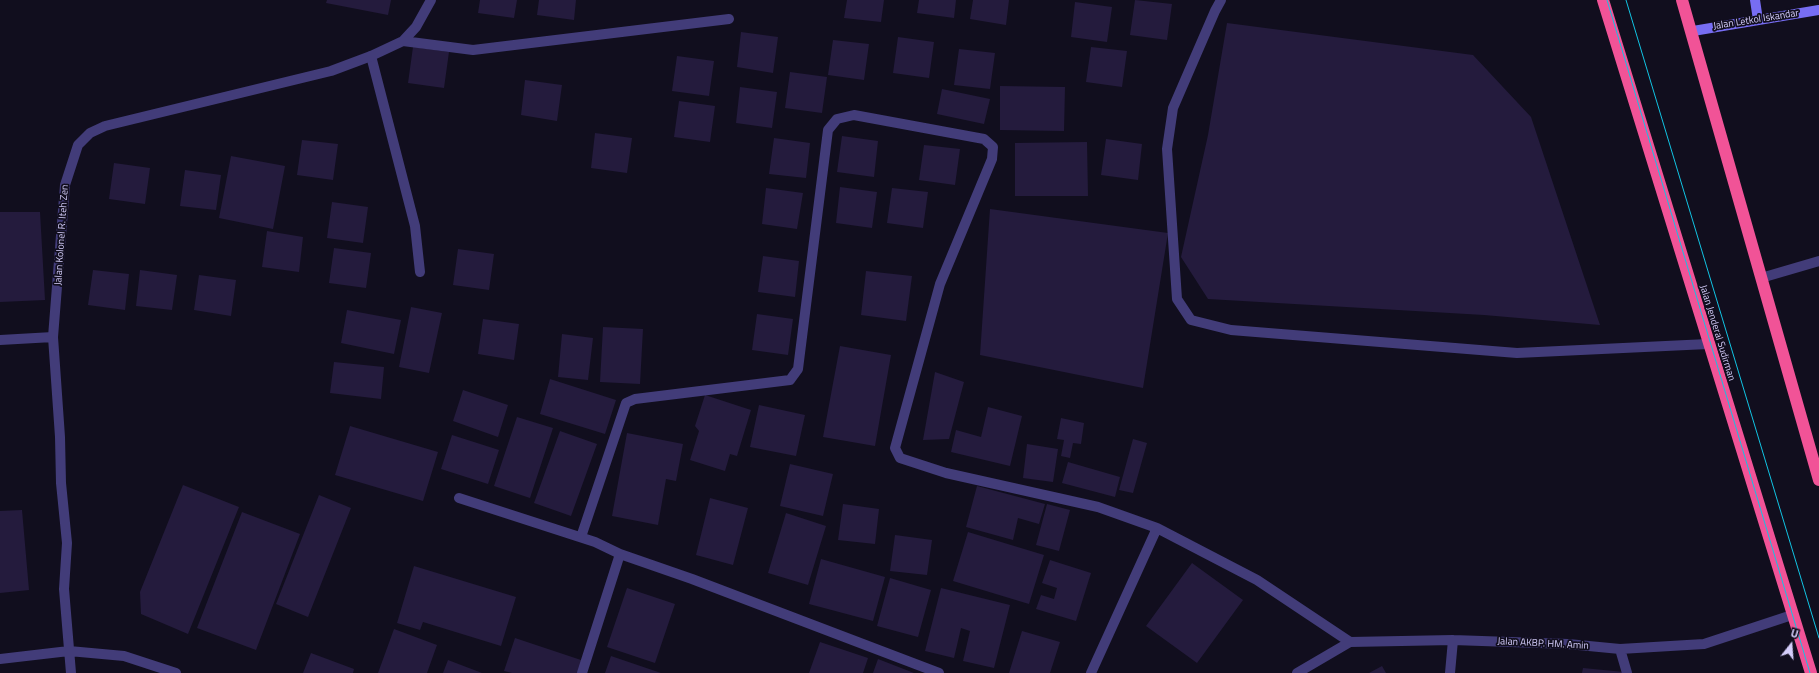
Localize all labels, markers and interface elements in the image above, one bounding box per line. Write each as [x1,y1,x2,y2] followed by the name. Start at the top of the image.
[1712,7,1800,33] street label: Jalan Letkol Iskandar
[52,184,72,286] street label: Jalan Kolonel R. Iteh Zen
[1697,284,1737,382] street label: Jalan Jenderal Sudirman
[1771,625,1811,665] north arrow
[1789,625,1800,642] text: U
[1497,636,1589,652] street label: Jalan AKBP. HM. Amin

